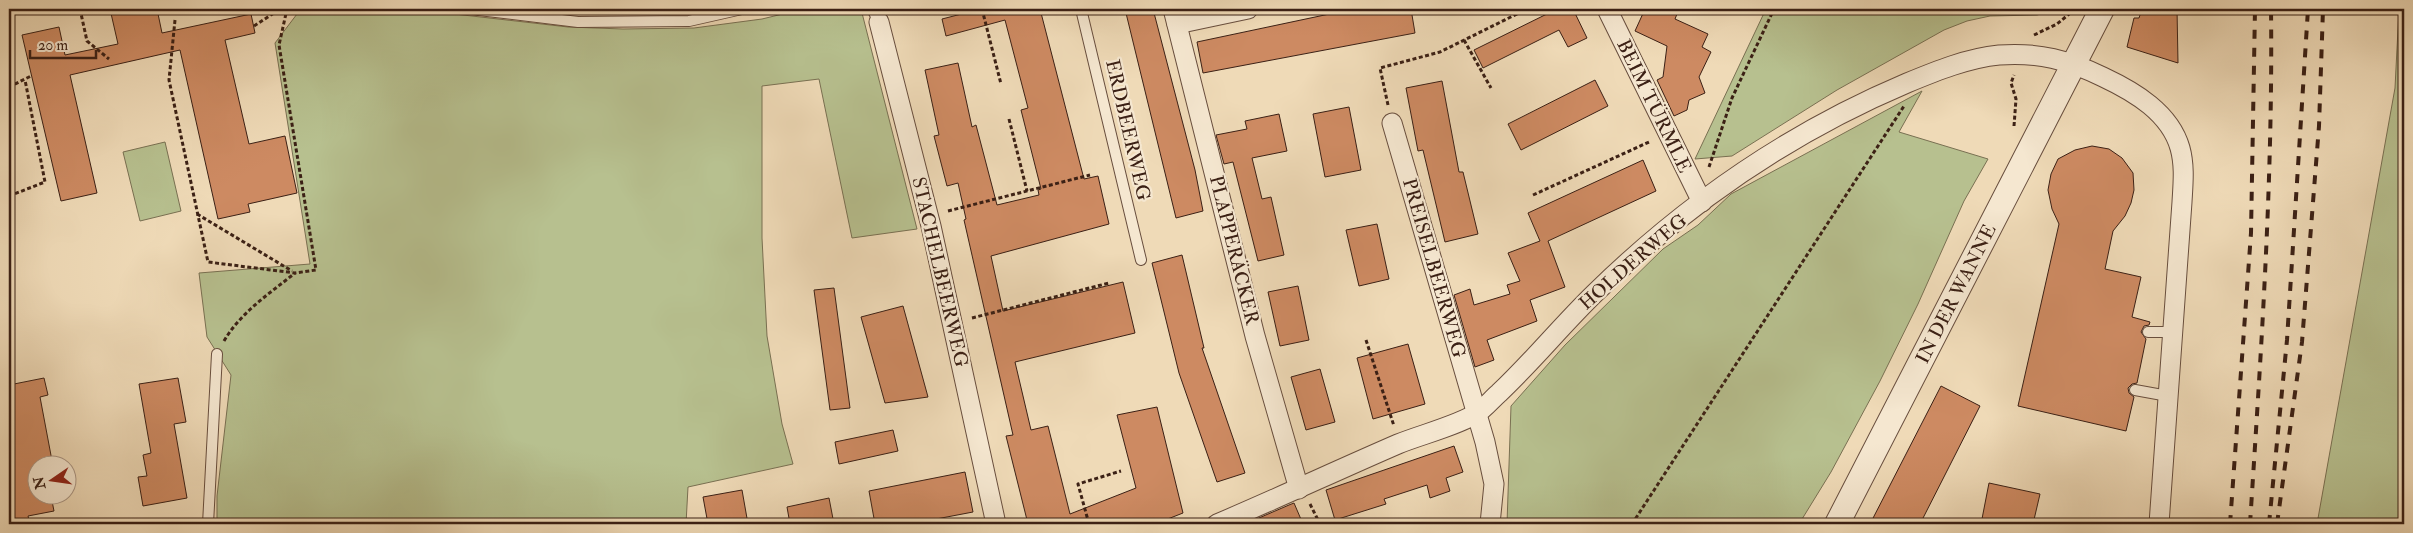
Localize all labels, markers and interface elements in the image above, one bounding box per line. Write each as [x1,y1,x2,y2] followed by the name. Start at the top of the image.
[30,28,96,60] scale bar
[1611,35,1697,177] street label: BEIM TÜRMLE
[38,36,68,55] text: 20 m
[1100,57,1156,203] street label: ERDBEERWEG
[1204,173,1265,328] street label: PLAPPERÄCKER
[906,175,974,369] street label: STACHELBEERWEG
[1397,176,1471,360] street label: PREISELBEERWEG
[1574,209,1692,315] street label: HOLDERWEG
[1911,220,2002,368] street label: IN DER WANNE
[28,456,78,506] north arrow
[30,474,50,492] text: N

